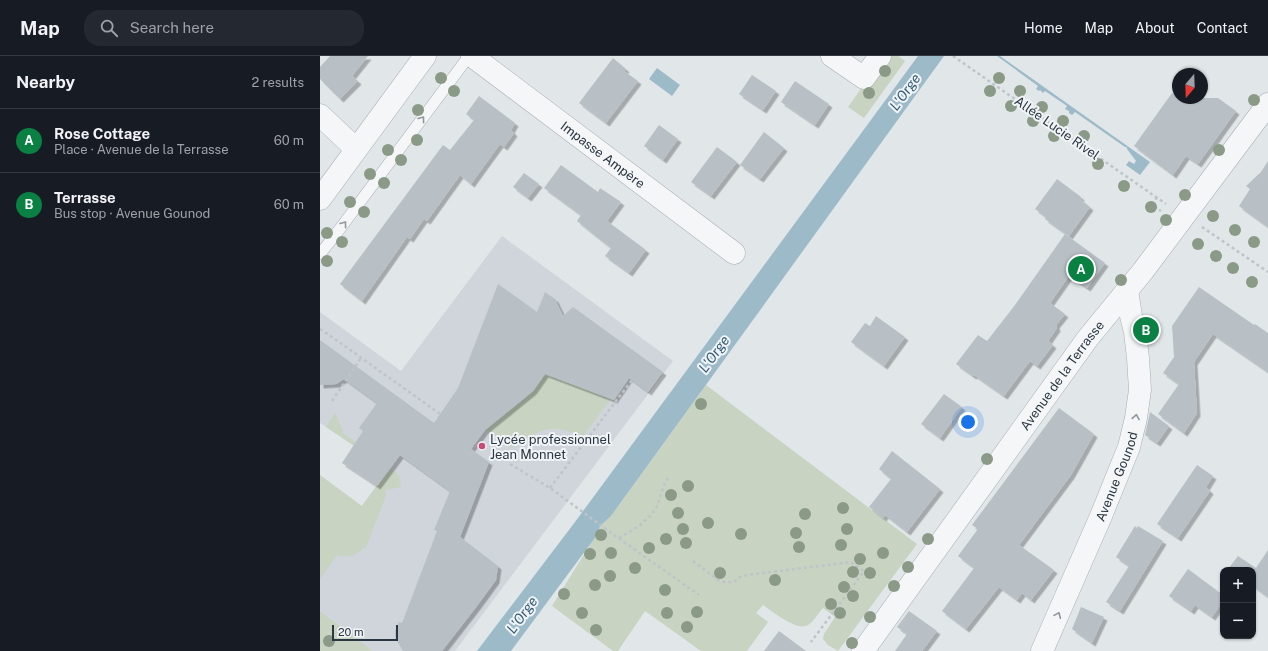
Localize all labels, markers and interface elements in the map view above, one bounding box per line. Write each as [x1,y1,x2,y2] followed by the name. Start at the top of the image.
[84,10,364,46] search box
[20,17,60,39] text: Map
[98,17,120,39] icon: search
[130,19,214,36] text: Search here
[1024,20,1063,36] text: Home
[1085,20,1113,36] text: Map
[1135,20,1175,36] text: About
[1197,20,1248,36] text: Contact
[1172,68,1208,104] north arrow
[886,70,924,114] water label: L'Orge
[16,72,75,92] text: Nearby
[252,75,304,90] text: 2 results
[1012,93,1102,163] street label: Allée Lucie Rivel
[417,117,424,124] one-way arrow
[558,118,648,191] street label: Impasse Ampère
[54,125,150,142] text: Rose Cottage
[24,133,34,148] text: A
[274,133,304,148] text: 60 m
[54,142,229,157] text: Place · Avenue de la Terrasse
[54,189,116,206] text: Terrasse
[25,197,33,212] text: B
[274,197,304,212] text: 60 m
[54,206,210,221] text: Bus stop · Avenue Gounod
[339,221,346,228] one-way arrow
[1068,254,1094,284] pin: A
[1133,315,1159,345] pin: B
[1017,317,1107,433] street label: Avenue de la Terrasse
[695,332,733,376] water label: L'Orge
[958,412,978,432] your location
[1131,414,1140,420] one-way arrow
[1092,430,1140,523] street label: Avenue Gounod
[490,432,611,462] place label: Lycée professionnel Jean Monnet
[477,441,487,451] marker: Lycée professionnel Jean Monnet
[1220,567,1256,639] map controls
[1220,567,1256,603] button: +
[503,593,541,637] water label: L'Orge
[1220,603,1256,639] button: −
[1053,612,1061,619] one-way arrow
[332,623,398,642] scale bar
[338,626,363,638] text: 20 m

